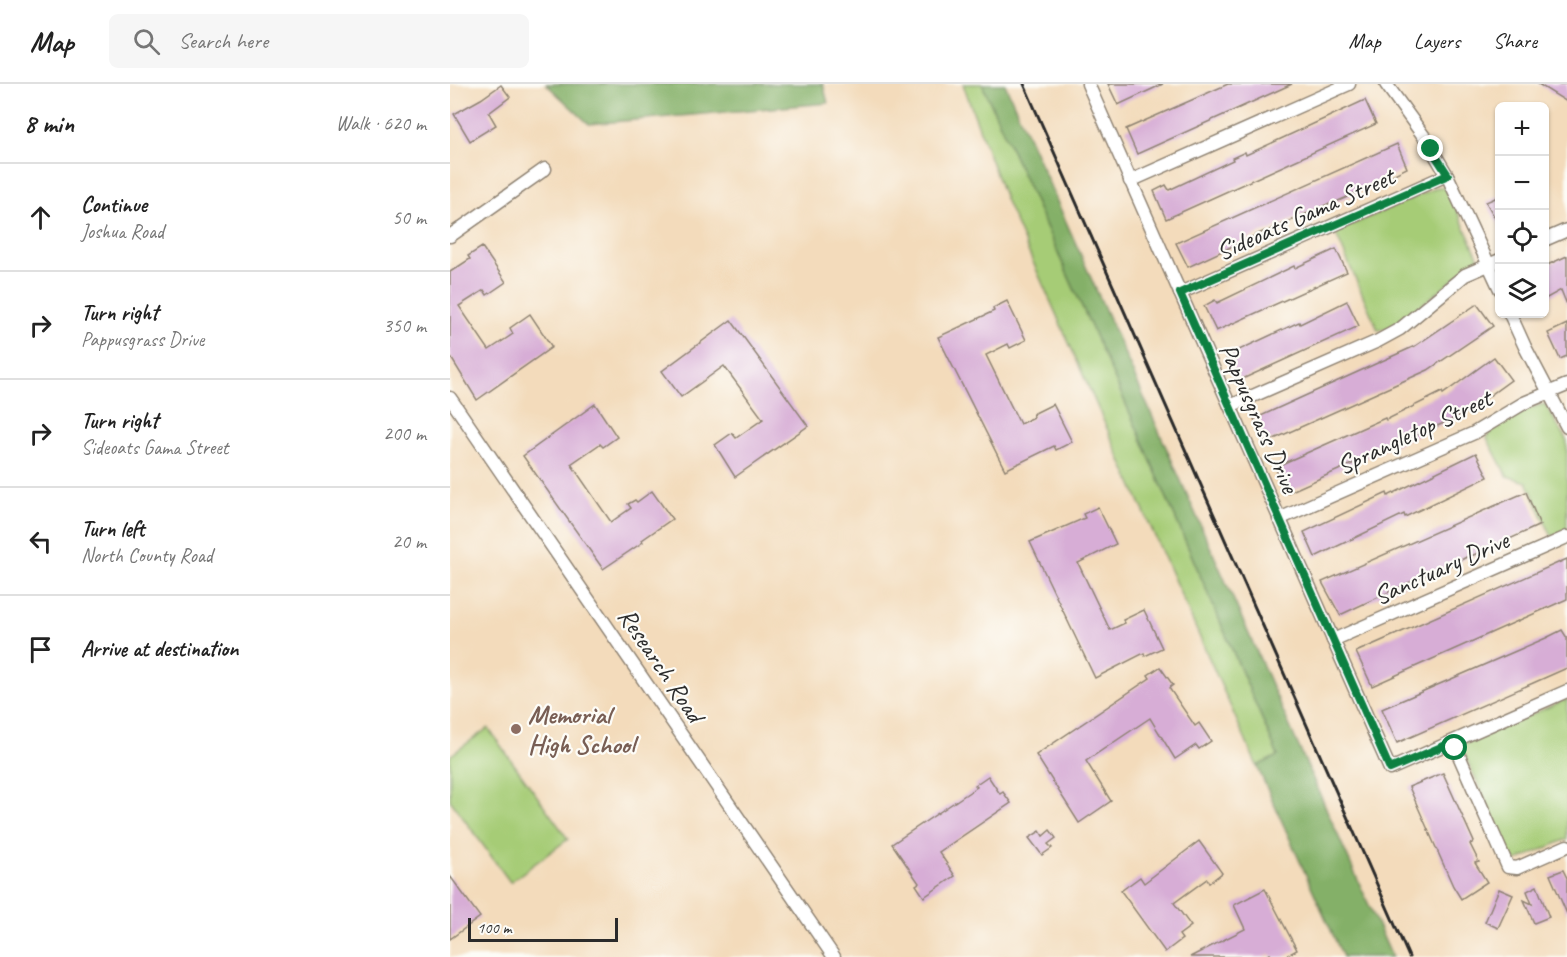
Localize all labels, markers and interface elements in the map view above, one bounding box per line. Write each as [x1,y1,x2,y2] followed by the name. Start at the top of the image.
[109,14,529,68] search box
[30,24,73,59] text: Map
[130,25,163,58] icon: search
[178,27,268,55] text: Search here
[1348,28,1381,54] text: Map
[1414,28,1460,54] text: Layers
[1493,28,1537,54] text: Share
[1495,102,1549,318] map controls
[1495,102,1549,156] button: +
[24,107,74,140] text: 8 min
[336,111,426,136] text: Walk · 620 m
[1417,135,1443,161] route end
[1495,156,1549,210] button: −
[1211,159,1401,268] street label: Sideoats Gama Street
[81,191,147,219] text: Continue
[24,201,57,234] icon: ahead
[392,205,426,230] text: 50 m
[1495,210,1549,264] button: locate
[81,219,164,244] text: Joshua Road
[1495,264,1549,318] button: layers
[81,299,158,327] text: Turn right
[24,309,57,342] icon: right
[383,313,426,338] text: 350 m
[81,327,204,352] text: Pappusgrass Drive
[1211,338,1307,499] street label: Pappusgrass Drive
[1331,381,1499,482] street label: Sprangletop Street
[81,407,158,435] text: Turn right
[24,417,57,450] icon: right
[383,421,426,446] text: 200 m
[81,435,228,460] text: Sideoats Gama Street
[81,515,145,543] text: Turn left
[1368,523,1515,612] street label: Sanctuary Drive
[24,525,57,558] icon: left
[392,529,426,554] text: 20 m
[81,543,213,568] text: North County Road
[611,601,713,732] street label: Research Road
[24,633,57,666] icon: arrive
[81,635,238,663] text: Arrive at destination
[528,698,639,761] place label: Memorial High School
[509,722,523,736] marker: Memorial High School
[1441,734,1467,760] route start
[468,915,618,942] scale bar
[477,918,511,938] text: 100 m

